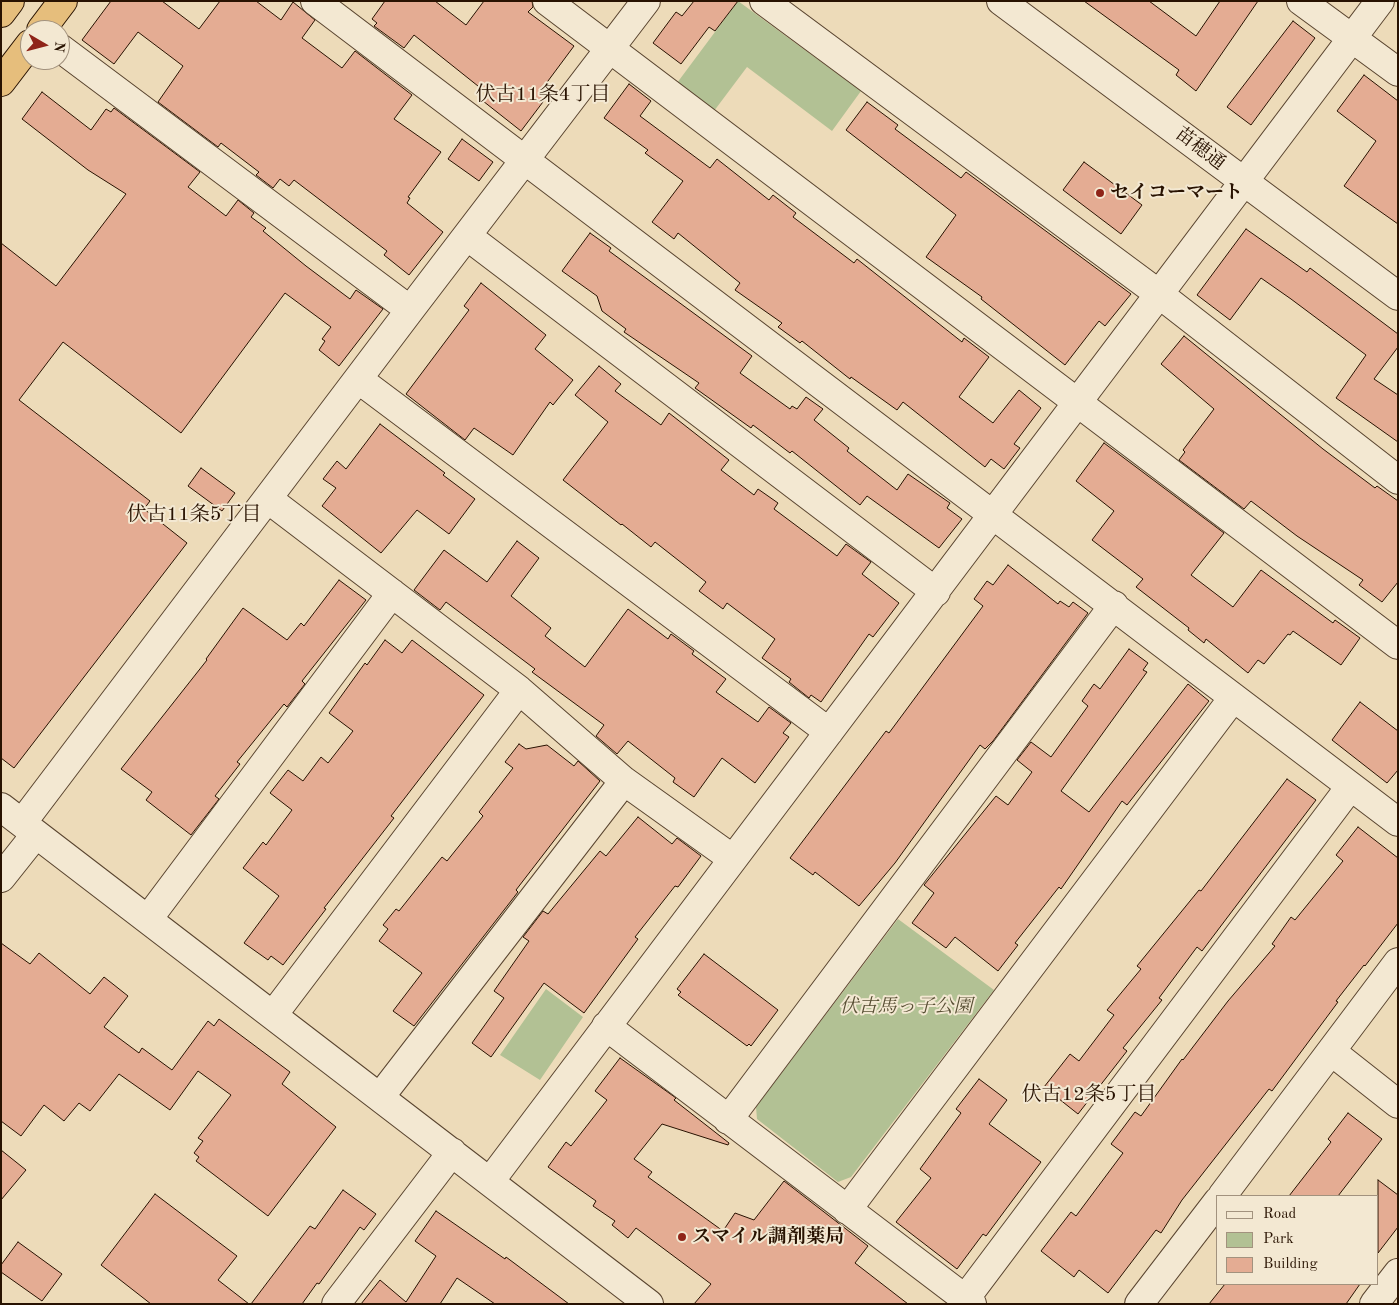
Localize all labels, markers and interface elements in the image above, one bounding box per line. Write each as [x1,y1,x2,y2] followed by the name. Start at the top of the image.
[20,20,70,70] north arrow
[51,41,67,53] text: N
[476,83,610,107] district label: 伏古11条4丁目
[1170,123,1230,175] street label: 苗穂通
[1110,182,1243,204] place label: セイコーマート
[1094,187,1106,199] marker: セイコーマート
[127,503,261,527] district label: 伏古11条5丁目
[840,996,972,1018] park label: 伏古馬っ子公園
[1022,1083,1156,1107] district label: 伏古12条5丁目
[1216,1195,1379,1285] legend
[1263,1207,1296,1222] text: Road
[692,1226,844,1248] place label: スマイル調剤薬局
[676,1231,688,1243] marker: スマイル調剤薬局
[1263,1232,1294,1247] text: Park
[1263,1257,1318,1272] text: Building

